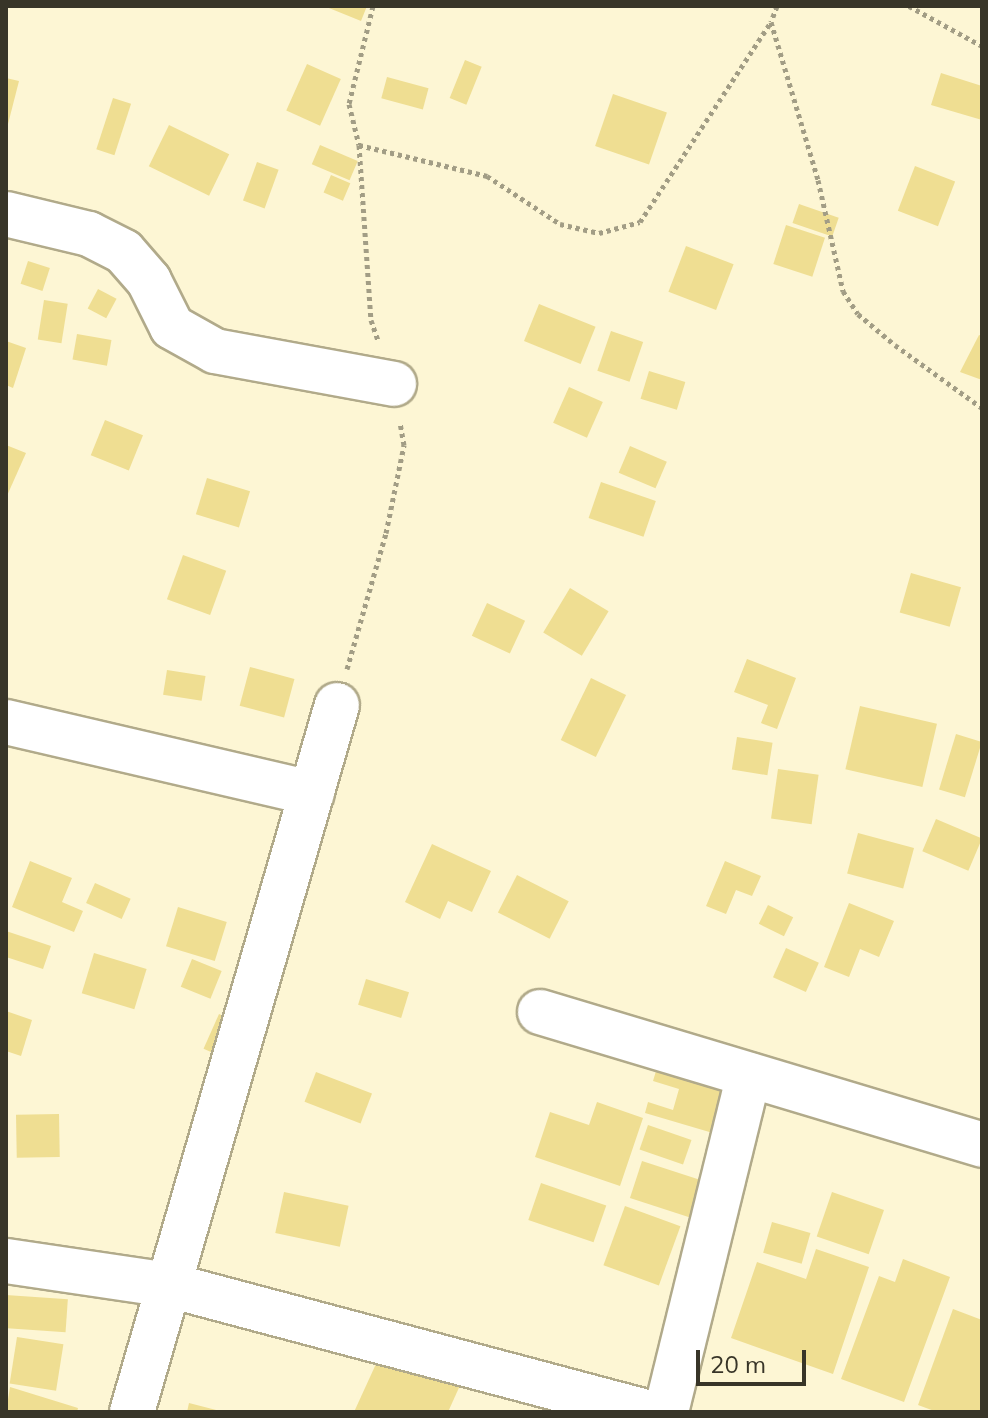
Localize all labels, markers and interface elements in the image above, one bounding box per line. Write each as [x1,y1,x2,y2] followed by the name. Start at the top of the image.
[700,1334,810,1384] scale bar
[710,1349,766,1379] text: 20 m

